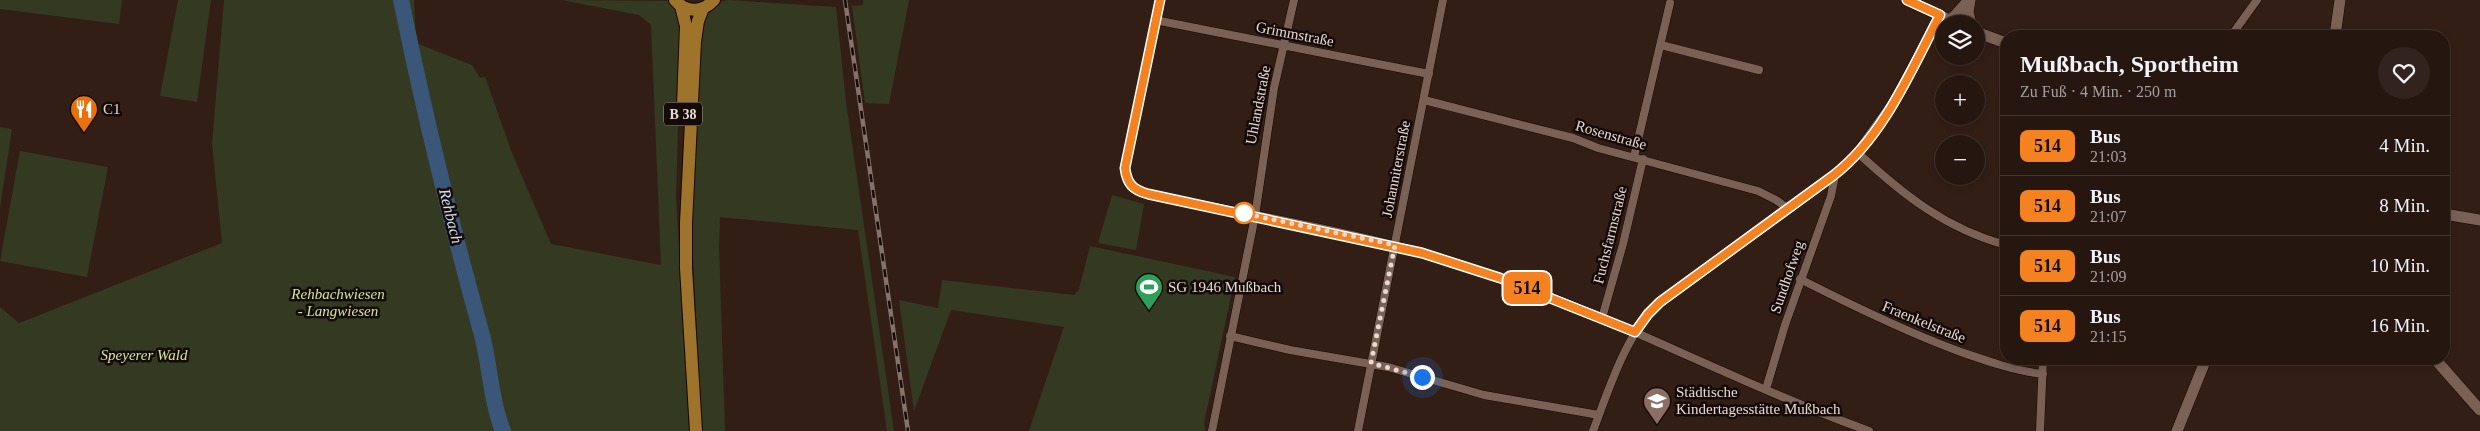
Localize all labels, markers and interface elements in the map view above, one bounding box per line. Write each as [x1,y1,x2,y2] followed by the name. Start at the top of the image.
[1935,15,1985,185] map controls
[1935,15,1985,65] button: layers
[1255,19,1336,49] street label: Grimmstraße
[2378,47,2430,99] button: heart
[2020,51,2239,77] text: Mußbach, Sportheim
[1243,64,1274,146] street label: Uhlandstraße
[1935,75,1985,125] button: +
[2020,83,2176,100] text: Zu Fuß · 4 Min. · 250 m
[69,94,99,133] restaurant icon: C1
[103,101,121,117] place label: C1
[664,102,702,126] road number: B 38
[1574,117,1649,153] street label: Rosenstraße
[1379,119,1413,219] street label: Johanniterstraße
[2090,126,2121,147] text: Bus
[1935,135,1985,185] button: −
[2379,135,2430,156] text: 4 Min.
[2034,136,2061,156] text: 514
[2090,148,2126,165] text: 21:03
[1590,184,1630,285] street label: Fuchsfarmstraße
[436,186,466,245] water label: Rehbach
[2090,186,2121,207] text: Bus
[2379,195,2430,216] text: 8 Min.
[2034,196,2061,216] text: 514
[1233,202,1255,224] unlabelled marker
[2090,208,2126,225] text: 21:07
[1767,238,1807,315] street label: Sundhofweg
[2090,246,2121,267] text: Bus
[2370,255,2430,276] text: 10 Min.
[2034,256,2061,276] text: 514
[2090,268,2126,285] text: 21:09
[1134,272,1164,311] sports icon: SG 1946 Mußbach
[1498,272,1556,304] line badge: 514
[1514,278,1541,298] text: 514
[1168,279,1282,295] place label: SG 1946 Mußbach
[290,286,385,319] park label: Rehbachwiesen - Langwiesen
[1880,298,1968,346] street label: Fraenkelstraße
[2090,306,2121,327] text: Bus
[2370,315,2430,336] text: 16 Min.
[2034,316,2061,336] text: 514
[2090,328,2126,345] text: 21:15
[101,347,188,363] park label: Speyerer Wald
[1410,365,1435,390] your location
[1676,384,1841,417] place label: Städtische Kindertagesstätte Mußbach
[1642,386,1672,425] school or university icon: Städtische Kindertagesstätte Mußbach

